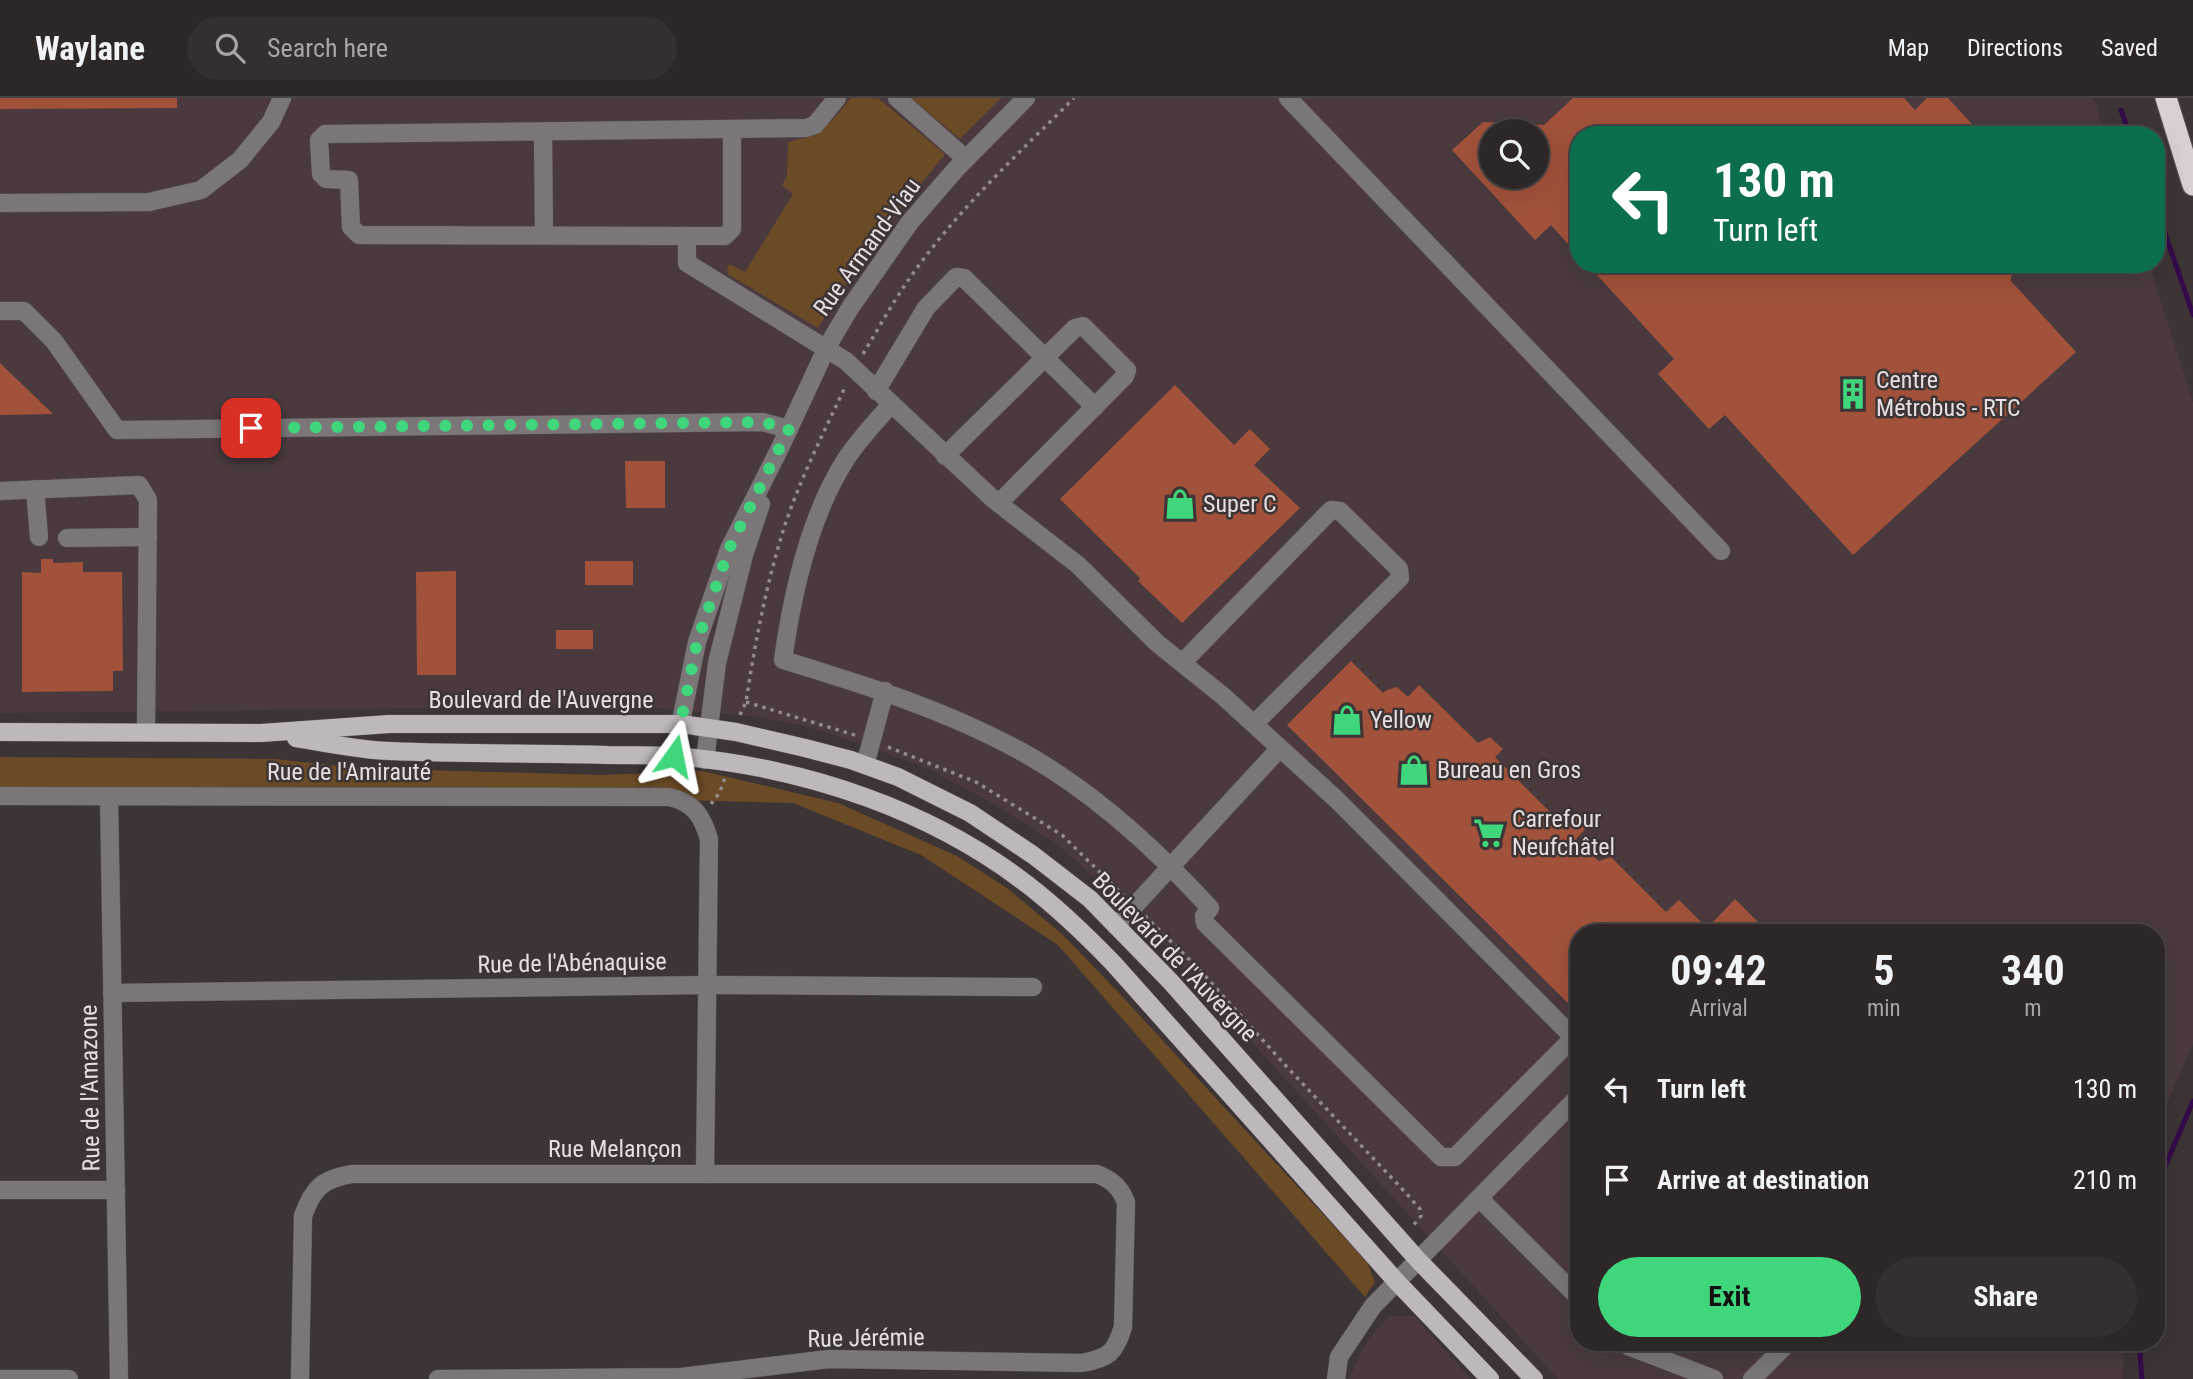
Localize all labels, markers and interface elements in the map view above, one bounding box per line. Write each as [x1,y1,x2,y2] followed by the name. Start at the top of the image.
[187,17,677,80] search box
[35,29,145,68] text: Waylane
[211,29,249,67] icon: search
[267,33,388,63] text: Search here
[1888,34,1929,62] text: Map
[1967,34,2063,62] text: Directions
[2101,34,2158,62] text: Saved
[1479,119,1549,189] map controls
[1479,119,1549,189] button: search
[1713,152,1835,209] text: 130 m
[1598,154,1689,245] icon: left
[808,173,926,321] street label: Rue Armand-Viau
[1713,211,1818,249] text: Turn left
[1876,366,2021,422] place label: Centre Métrobus - RTC
[1836,377,1870,411] building icon: Centre Métrobus - RTC
[221,398,281,458] pin
[232,409,270,447] icon: arrive
[1163,487,1197,521] shop icon: Super C
[1203,490,1277,518] place label: Super C
[429,686,653,714] street label: Boulevard de l'Auvergne
[1330,703,1364,737] shop icon: Yellow
[1370,706,1432,734] place label: Yellow
[637,719,711,793] position arrow
[1397,753,1431,787] shop icon: Bureau en Gros
[1437,756,1581,784] place label: Bureau en Gros
[267,758,431,786] street label: Rue de l'Amirauté
[1512,805,1615,861] place label: Carrefour Neufchâtel
[1472,816,1506,850] supermarket icon: Carrefour Neufchâtel
[1087,866,1263,1048] street label: Boulevard de l'Auvergne
[1670,946,1767,995] text: 09:42
[1873,946,1894,995] text: 5
[2001,946,2065,995] text: 340
[477,947,667,979] street label: Rue de l'Abénaquise
[1689,995,1748,1022] text: Arrival
[1867,995,1901,1022] text: min
[2024,995,2041,1022] text: m
[75,1004,105,1172] street label: Rue de l'Amazone
[1598,1070,1636,1108] icon: left
[1657,1074,1746,1104] text: Turn left
[2073,1074,2137,1104] text: 130 m
[548,1135,682,1163] street label: Rue Melançon
[1598,1161,1636,1199] icon: arrive
[1657,1165,1869,1195] text: Arrive at destination
[2073,1165,2137,1195] text: 210 m
[1598,1257,1861,1337] button: Exit
[1875,1257,2137,1337] button: Share
[807,1323,925,1353] street label: Rue Jérémie

